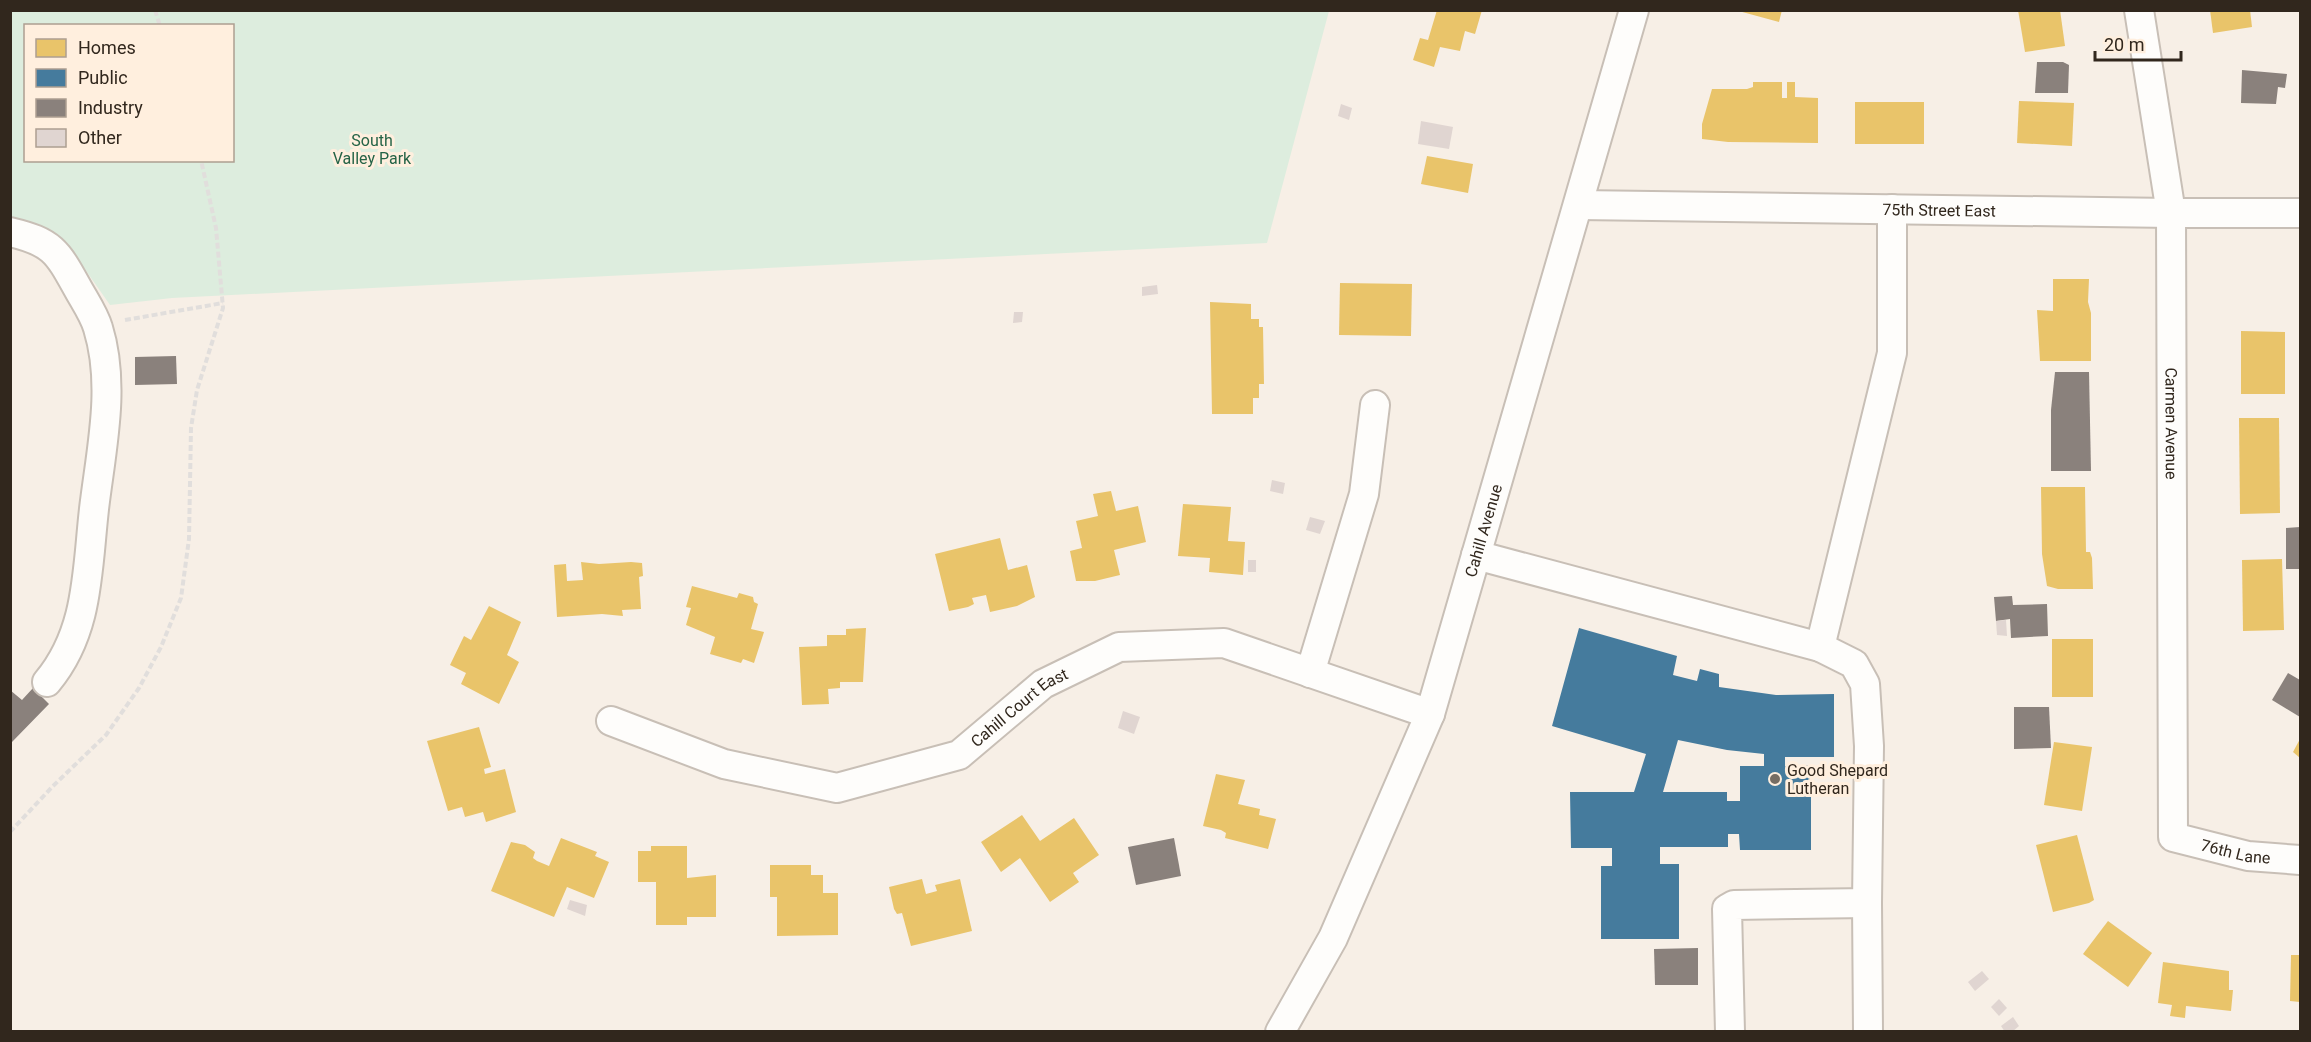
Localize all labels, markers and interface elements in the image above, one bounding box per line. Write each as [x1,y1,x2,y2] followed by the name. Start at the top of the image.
[24,24,234,162] legend
[2095,24,2180,62] scale bar
[2104,34,2144,55] text: 20 m
[78,37,136,58] text: Homes
[78,67,128,88] text: Public
[78,97,143,118] text: Industry
[78,127,122,148] text: Other
[333,131,412,168] park label: South Valley Park
[1882,200,1996,221] street label: 75th Street East
[2161,367,2181,480] street label: Carmen Avenue
[1461,482,1506,579] street label: Cahill Avenue
[967,664,1071,751] street label: Cahill Court East
[1787,761,1888,798] place label: Good Shepard Lutheran
[1768,772,1782,786] marker: Good Shepard Lutheran
[2199,835,2271,868] street label: 76th Lane

